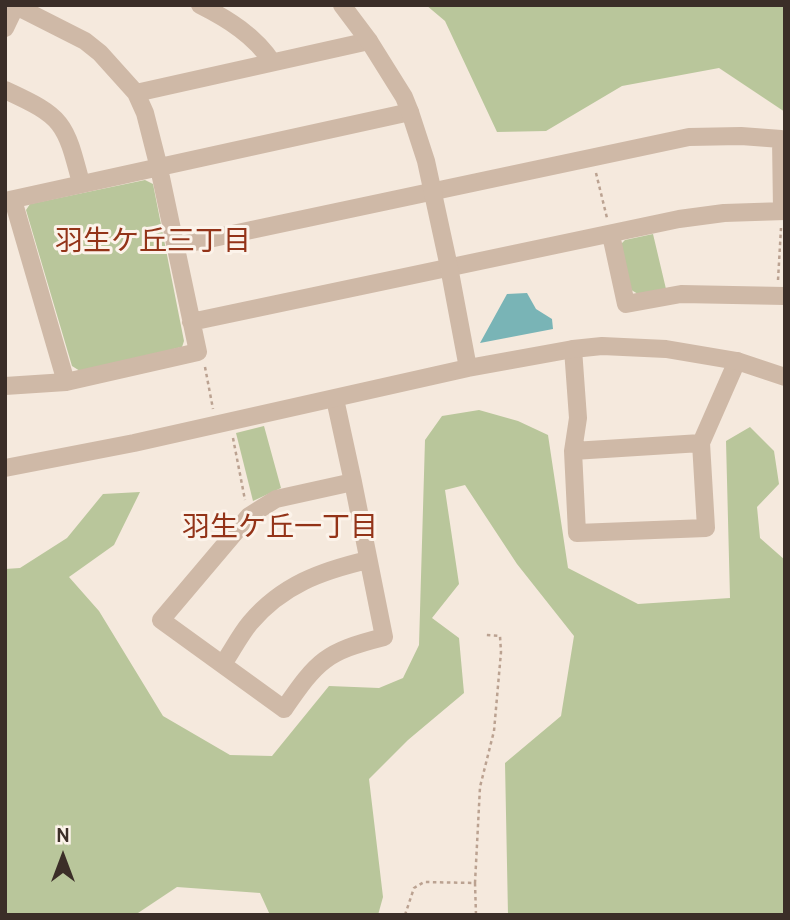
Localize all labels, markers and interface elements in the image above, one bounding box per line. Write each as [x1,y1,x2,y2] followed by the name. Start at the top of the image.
[55,225,251,259] district label: 羽生ケ丘三丁目
[182,511,378,545] district label: 羽生ケ丘一丁目
[28,822,98,892] north arrow
[56,824,70,847] text: N

